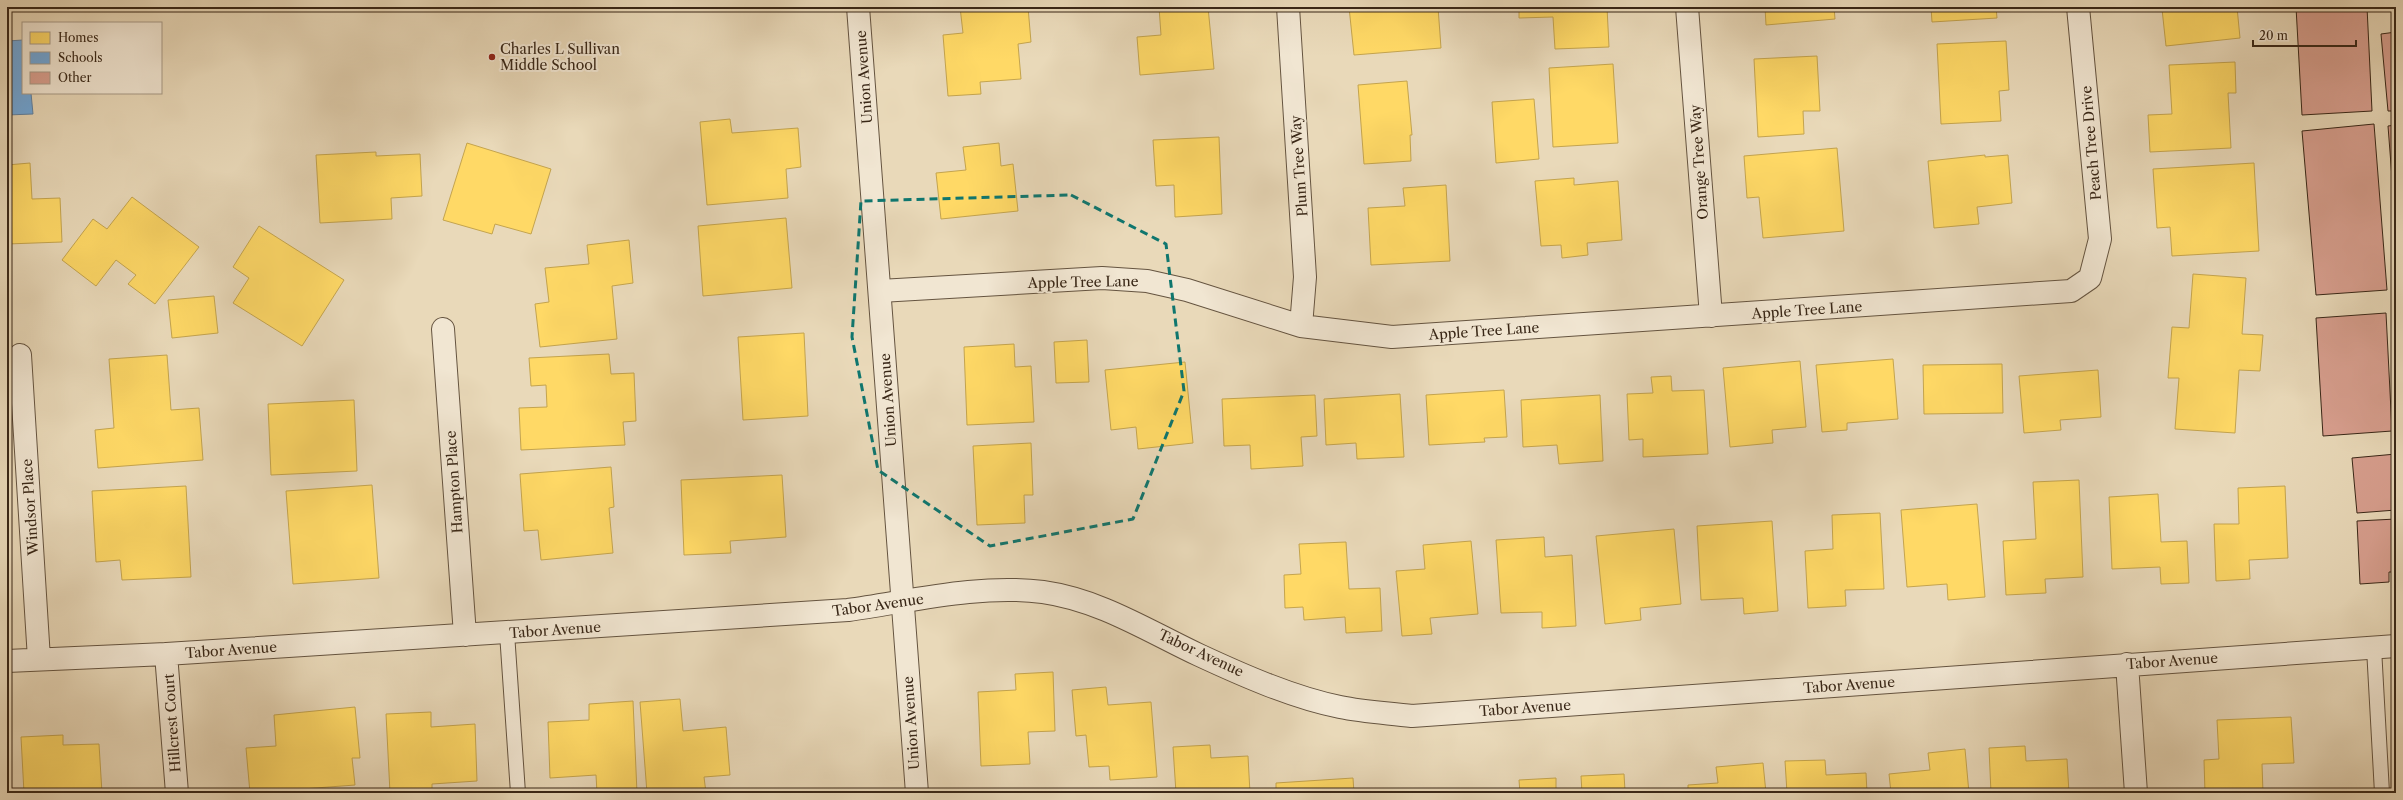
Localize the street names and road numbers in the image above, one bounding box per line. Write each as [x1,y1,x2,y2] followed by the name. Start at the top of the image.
[852,29,876,124] street label: Union Avenue
[2077,85,2105,201] street label: Peach Tree Drive
[1686,104,1712,220] street label: Orange Tree Way
[1286,115,1312,217] street label: Plum Tree Way
[1026,272,1139,292] street label: Apple Tree Lane
[1750,297,1863,323] street label: Apple Tree Lane
[1427,318,1540,344] street label: Apple Tree Lane
[876,352,900,447] street label: Union Avenue
[441,430,467,534] street label: Hampton Place
[18,458,42,557] street label: Windsor Place
[831,590,925,620] street label: Tabor Avenue
[508,618,602,642] street label: Tabor Avenue
[1155,625,1247,681] street label: Tabor Avenue
[184,638,278,662] street label: Tabor Avenue
[2125,649,2219,673] street label: Tabor Avenue
[160,673,184,773] street label: Hillcrest Court
[1802,673,1896,697] street label: Tabor Avenue
[899,675,923,770] street label: Union Avenue
[1478,696,1572,720] street label: Tabor Avenue

